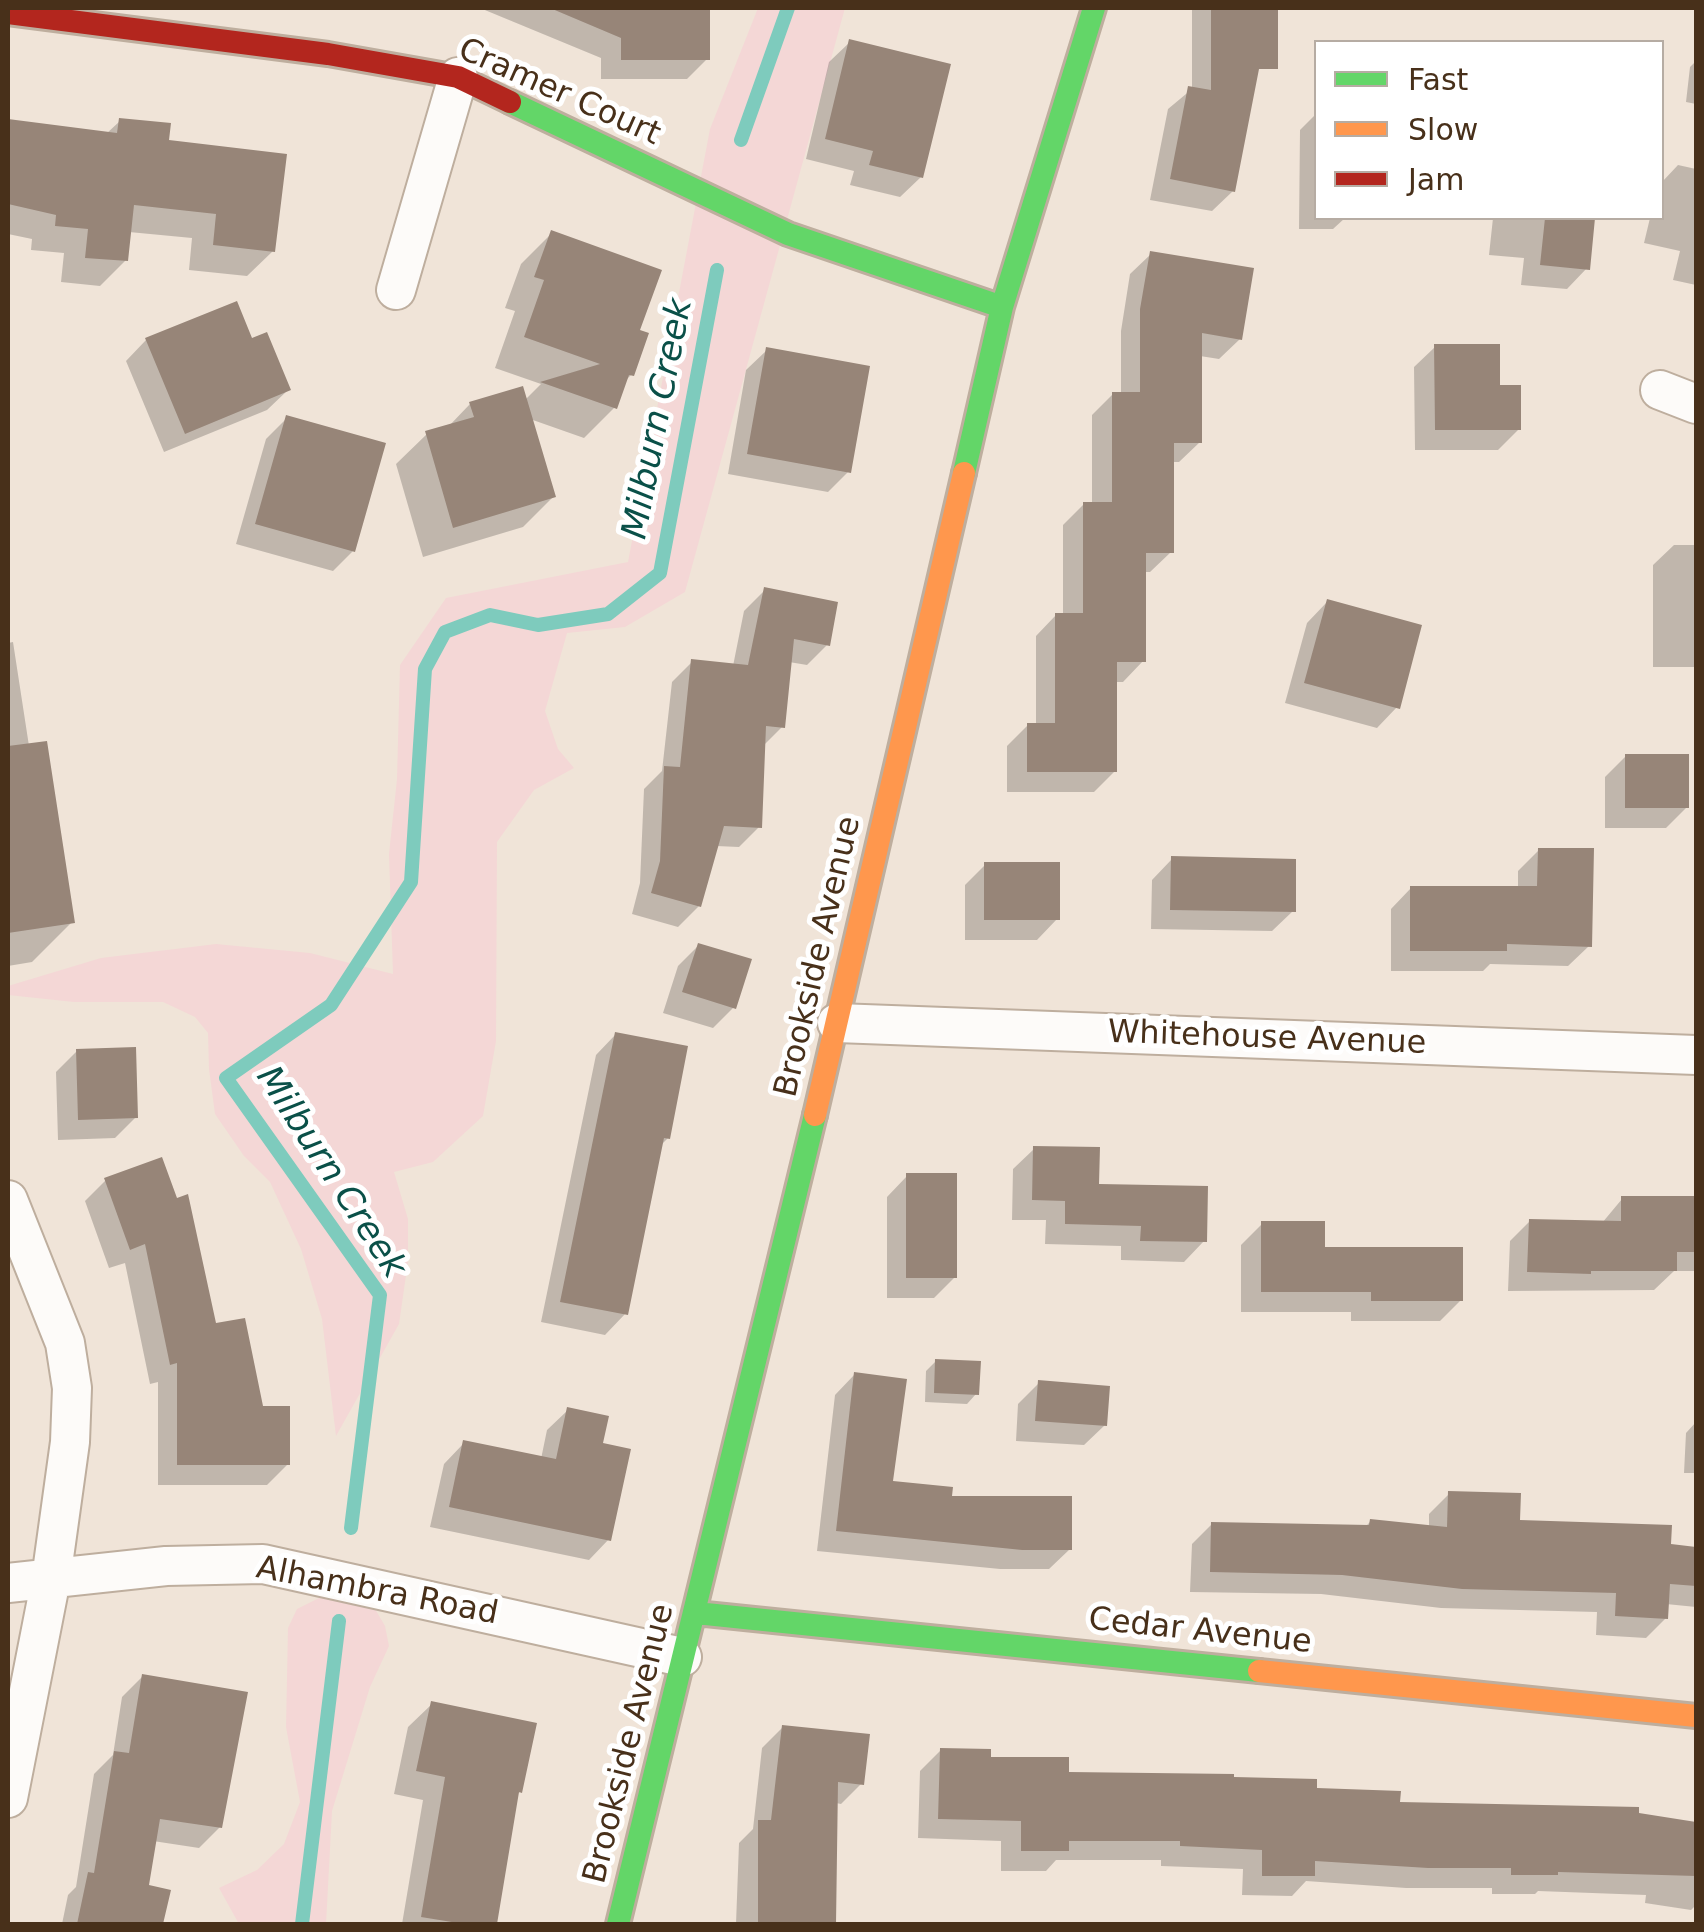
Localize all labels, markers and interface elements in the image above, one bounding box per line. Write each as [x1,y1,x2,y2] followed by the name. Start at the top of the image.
[452,31,666,155] street label: Cramer Court
[1314,40,1664,220] legend
[1408,62,1468,97] text: Fast
[1408,112,1478,147] text: Slow
[1408,162,1464,197] text: Jam
[615,295,703,543] water label: Milburn Creek
[768,813,870,1101] street label: Brookside Avenue
[1107,1014,1427,1064] street label: Whitehouse Avenue
[246,1059,414,1287] water label: Milburn Creek
[253,1550,501,1634] street label: Alhambra Road
[577,1600,683,1888] street label: Brookside Avenue
[1087,1601,1313,1663] street label: Cedar Avenue

